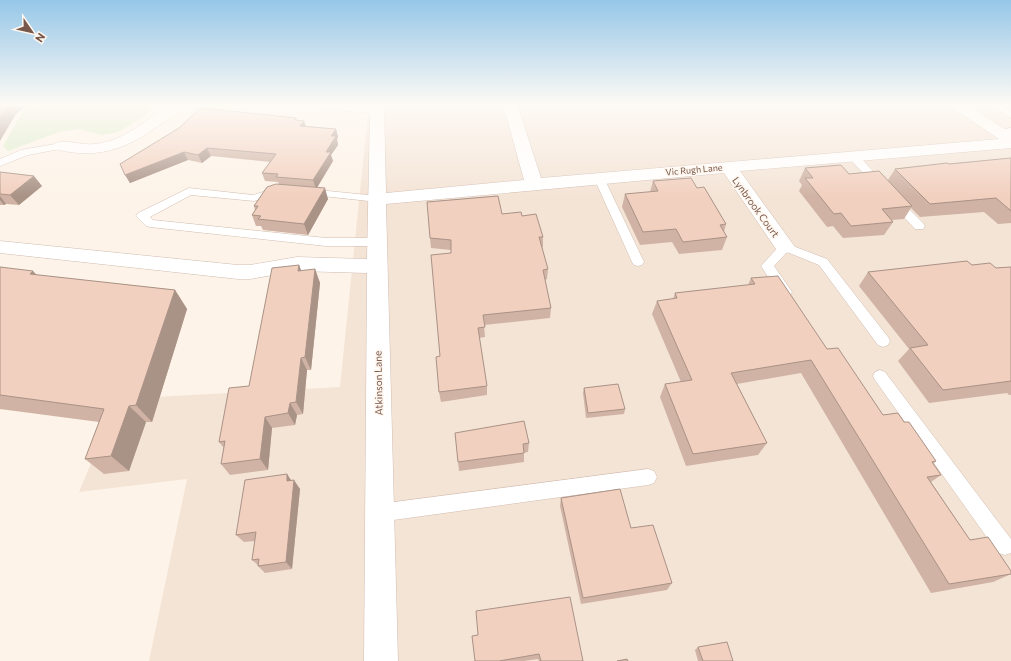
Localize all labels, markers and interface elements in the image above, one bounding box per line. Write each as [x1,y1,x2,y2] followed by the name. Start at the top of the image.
[12,12,52,52] north arrow
[33,31,48,45] text: N
[665,162,723,177] street label: Vic Rugh Lane
[730,174,782,240] street label: Lynbrook Court
[371,351,385,415] street label: Atkinson Lane

